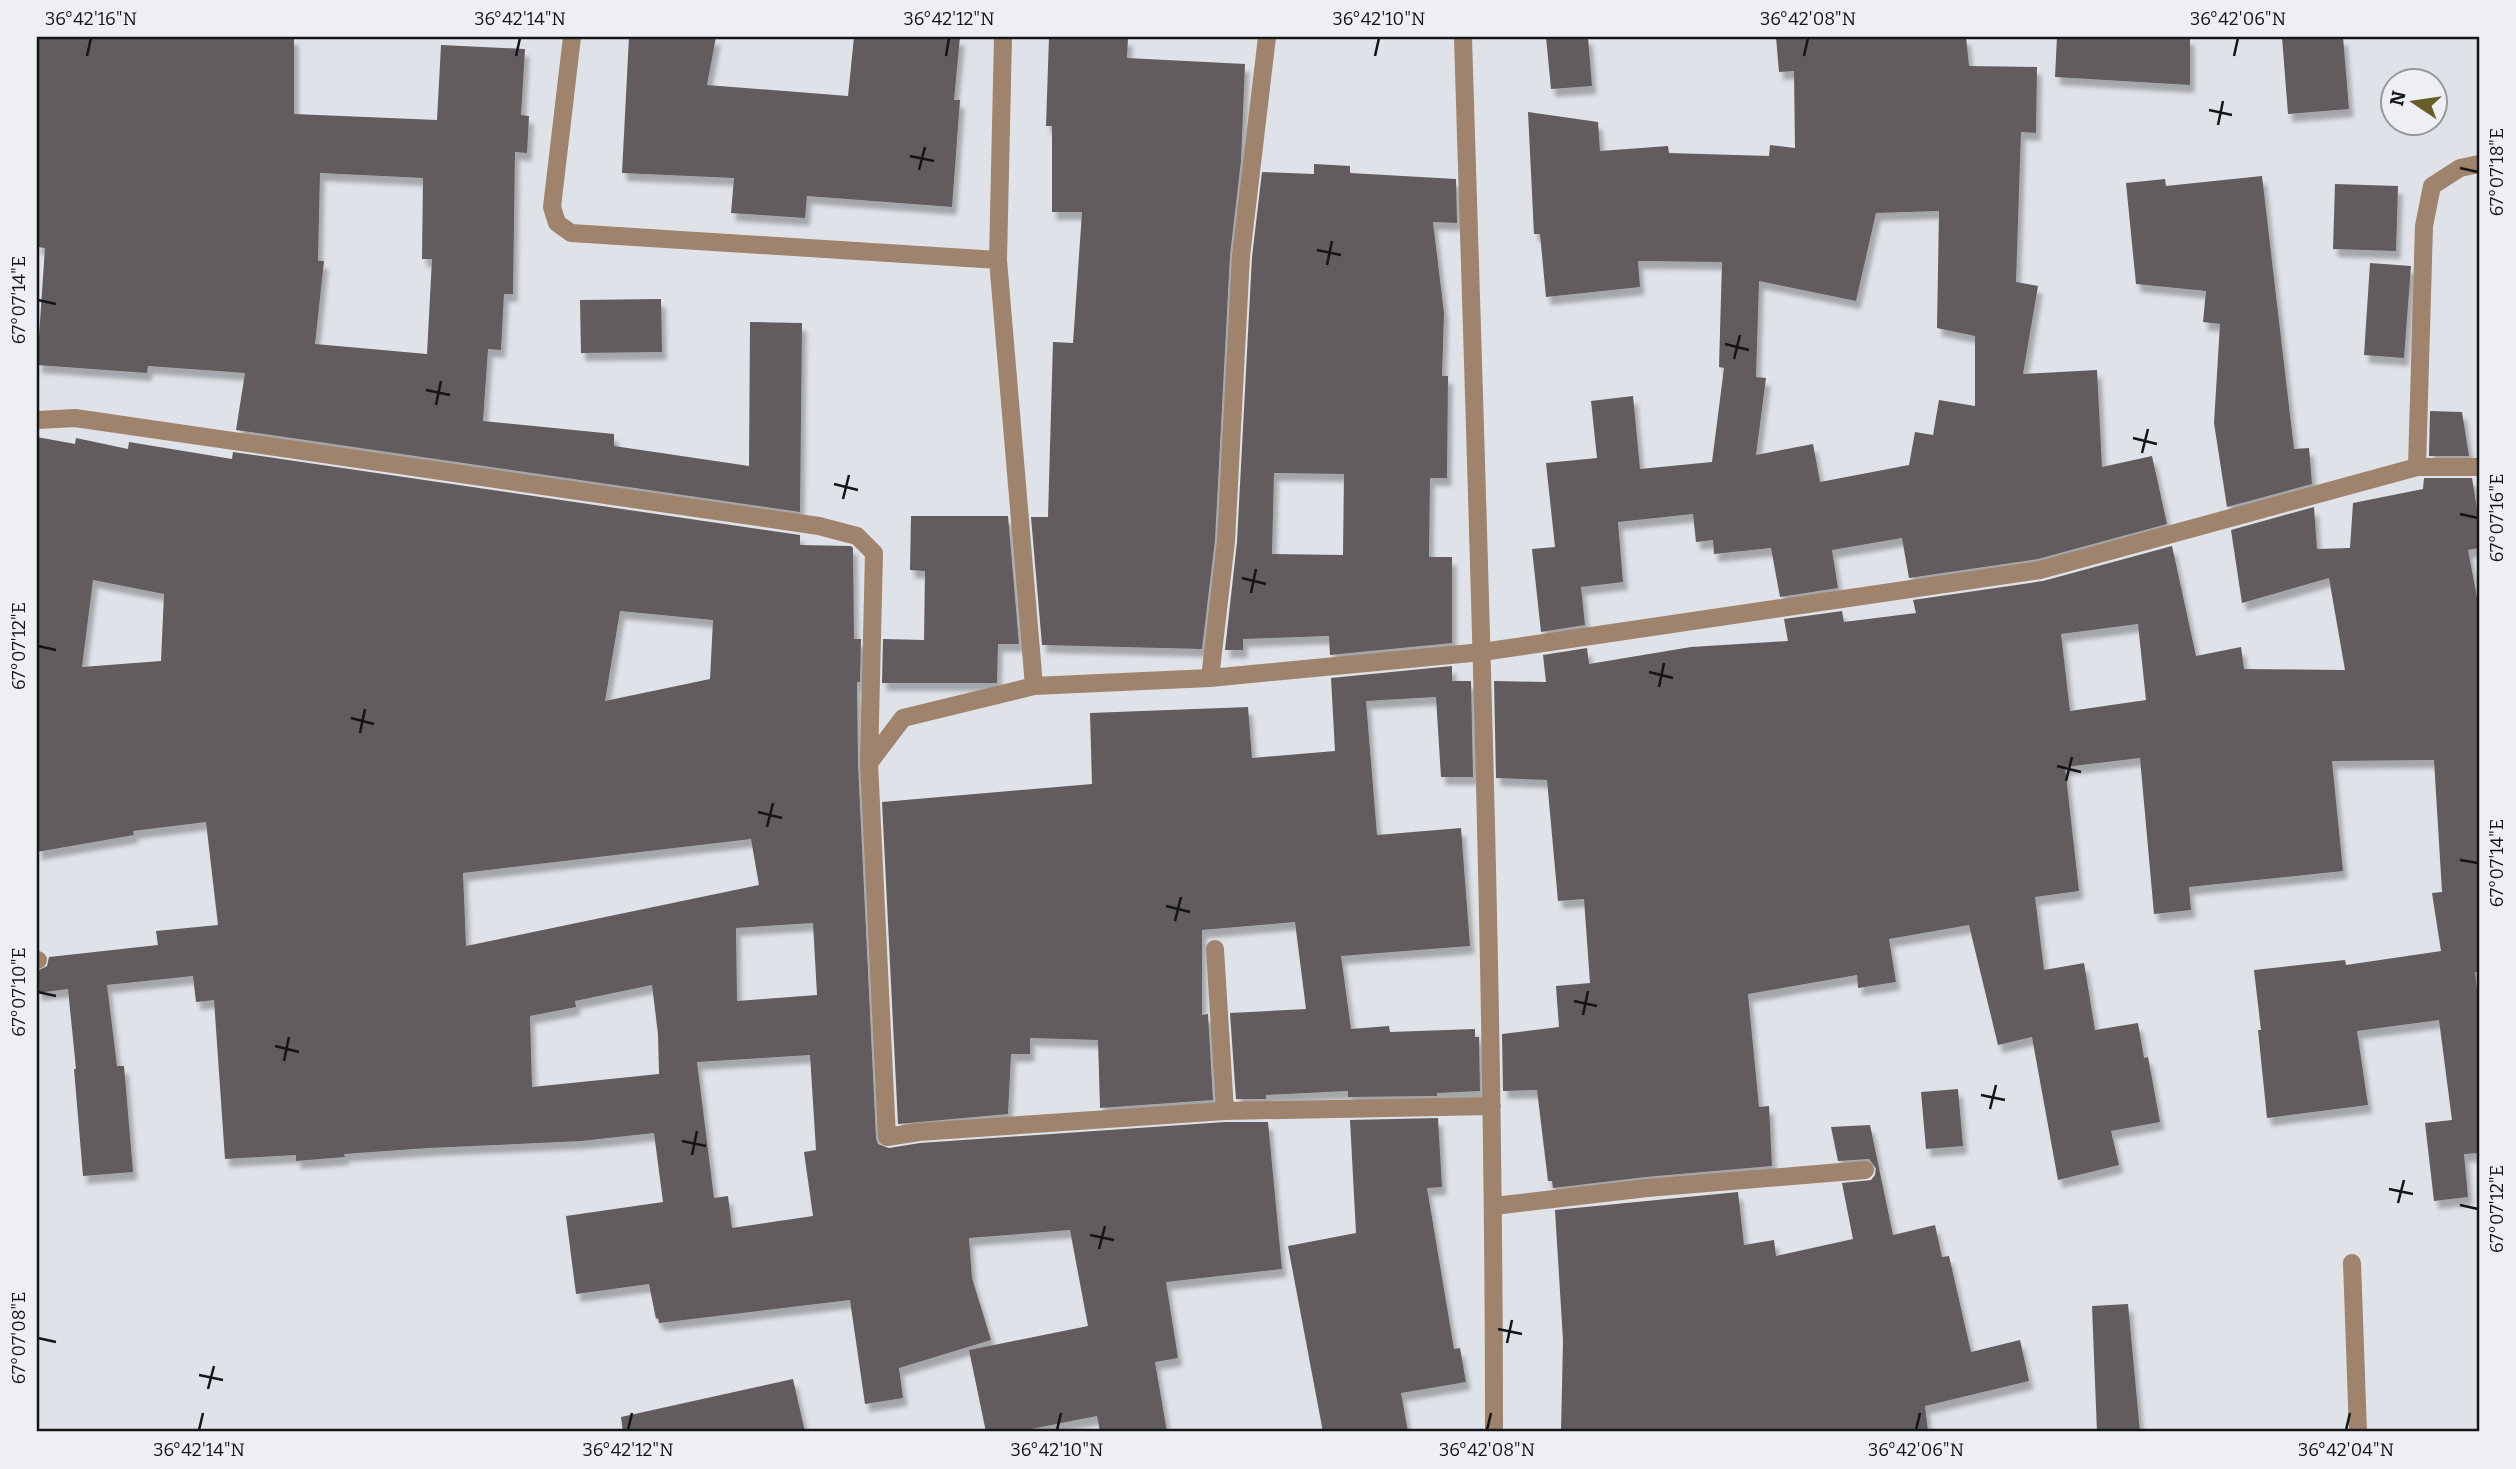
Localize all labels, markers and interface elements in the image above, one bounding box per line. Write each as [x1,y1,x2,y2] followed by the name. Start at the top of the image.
[45,8,137,30] text: 36°42'16"N
[474,8,566,30] text: 36°42'14"N
[903,8,995,30] text: 36°42'12"N
[1333,8,1425,30] text: 36°42'10"N
[1760,8,1856,30] text: 36°42'08"N
[2190,8,2286,30] text: 36°42'06"N
[2380,66,2450,136] north arrow
[2385,88,2411,108] text: N
[2486,128,2508,216] text: 67°07'18"E
[8,256,30,344] text: 67°07'14"E
[2486,474,2508,562] text: 67°07'16"E
[8,602,30,690] text: 67°07'12"E
[2486,819,2508,907] text: 67°07'14"E
[8,947,30,1037] text: 67°07'10"E
[2486,1165,2508,1253] text: 67°07'12"E
[8,1292,30,1384] text: 67°07'08"E
[153,1439,245,1461] text: 36°42'14"N
[582,1439,674,1461] text: 36°42'12"N
[1011,1439,1103,1461] text: 36°42'10"N
[1439,1439,1535,1461] text: 36°42'08"N
[1868,1439,1964,1461] text: 36°42'06"N
[2298,1439,2394,1461] text: 36°42'04"N

